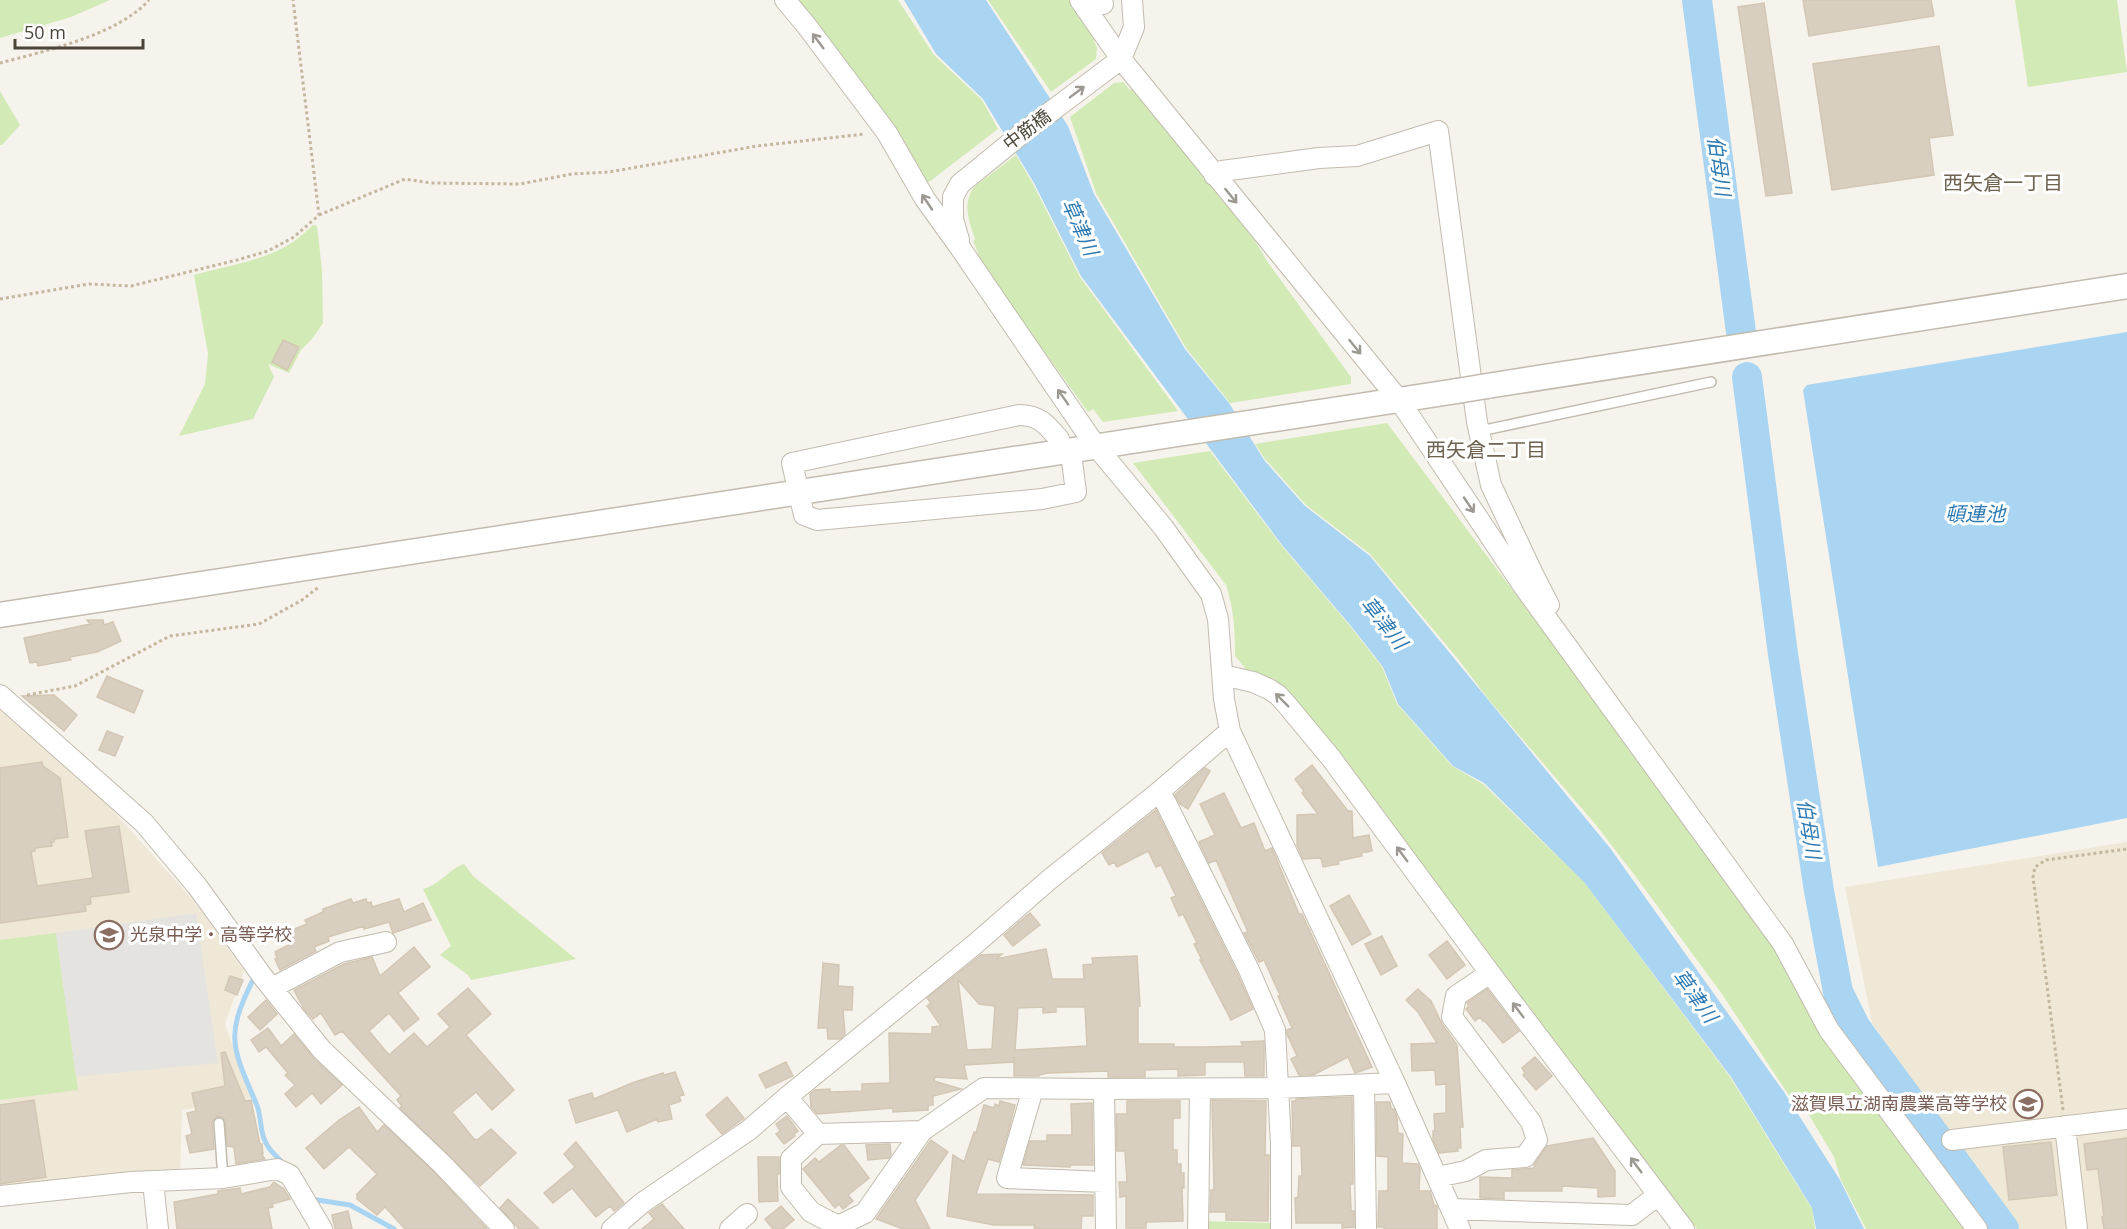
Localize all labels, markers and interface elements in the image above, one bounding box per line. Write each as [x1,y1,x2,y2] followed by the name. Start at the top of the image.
[15,12,142,50] scale bar
[24,20,66,44] text: 50 m
[812,33,825,49] one-way arrow
[1068,86,1084,98] one-way arrow
[998,103,1055,155] street label: 中筋橋
[1702,134,1737,199] water label: 伯母川
[1943,169,2063,196] district label: 西矢倉一丁目
[1225,188,1238,204] one-way arrow
[921,194,934,211] one-way arrow
[1056,194,1106,262] water label: 草津川
[1348,339,1362,354] one-way arrow
[1057,389,1069,405] one-way arrow
[1426,436,1546,463] district label: 西矢倉二丁目
[1463,496,1475,513] one-way arrow
[1945,500,2007,527] water label: 頓連池
[1355,591,1415,656] water label: 草津川
[1275,693,1290,708] one-way arrow
[1791,797,1828,863] water label: 伯母川
[1395,846,1408,862] one-way arrow
[93,919,125,951] school or university icon: 光泉中学・高等学校
[130,922,292,946] place label: 光泉中学・高等学校
[1667,964,1725,1030] water label: 草津川
[1512,1002,1525,1018] one-way arrow
[2012,1088,2044,1120] school or university icon: 滋賀県立湖南農業高等学校
[1791,1091,2007,1115] place label: 滋賀県立湖南農業高等学校
[1630,1158,1642,1174] one-way arrow

